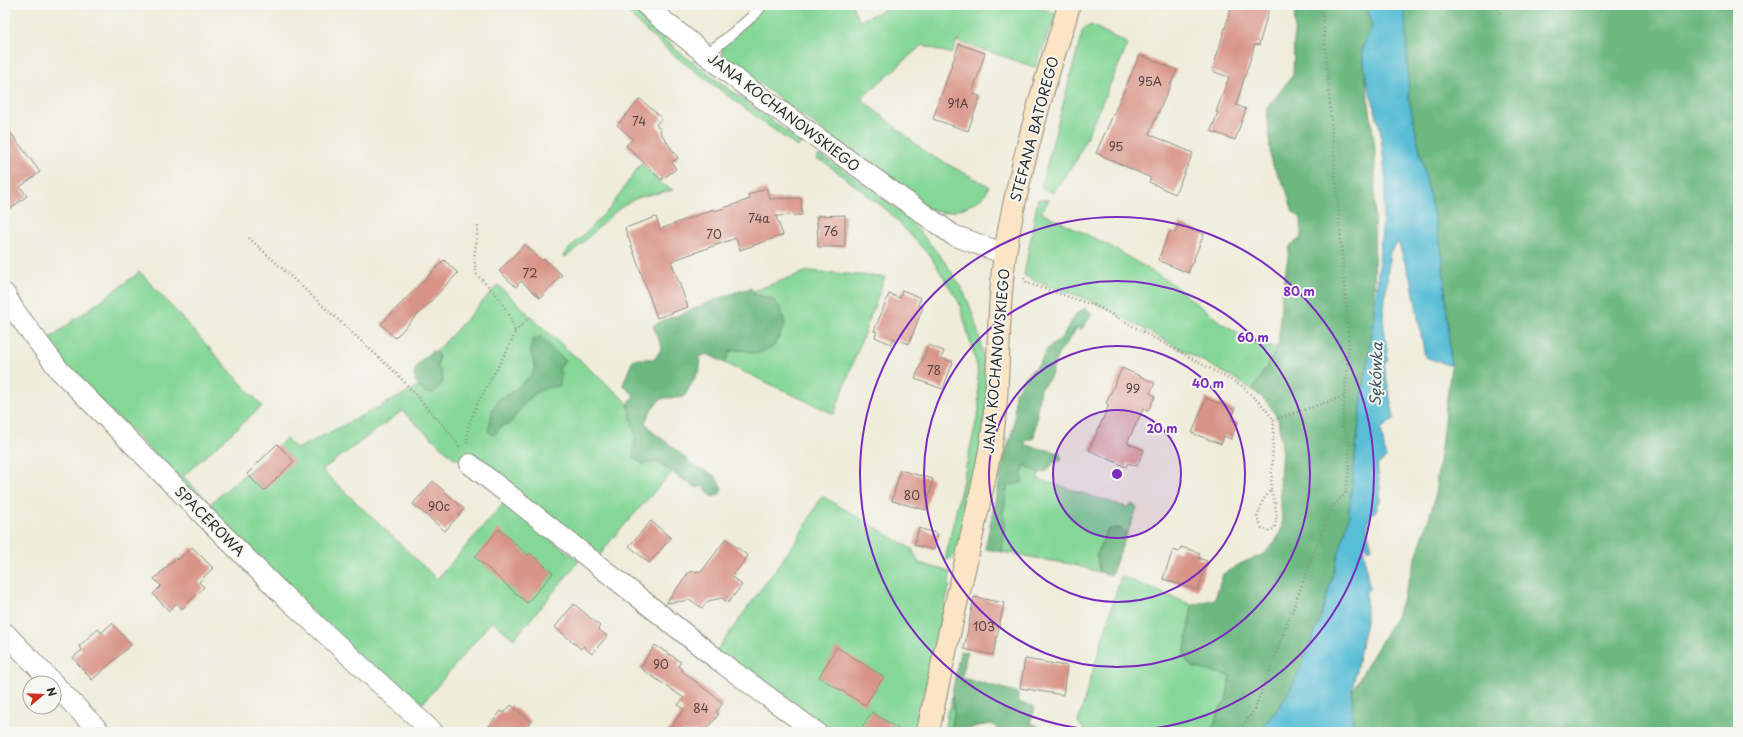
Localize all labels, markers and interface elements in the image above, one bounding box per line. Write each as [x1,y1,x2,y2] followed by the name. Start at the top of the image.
[704,48,864,176] street label: JANA KOCHANOWSKIEGO
[1004,54,1064,204] street label: STEFANA BATOREGO
[1138,72,1162,90] house number: 95A
[947,94,969,112] house number: 91A
[632,112,646,130] house number: 74
[1109,137,1123,155] house number: 95
[748,209,770,227] house number: 74a
[824,222,838,240] house number: 76
[706,225,722,243] house number: 70
[522,264,538,282] house number: 72
[977,268,1015,454] street label: JANA KOCHANOWSKIEGO
[1283,282,1315,300] text: 80 m
[1237,328,1269,346] text: 60 m
[1362,341,1388,406] water label: Sękówka
[927,361,941,379] house number: 78
[1192,374,1224,392] text: 40 m
[1126,379,1140,397] house number: 99
[1146,419,1178,437] text: 20 m
[1110,467,1124,481] centre of rings
[170,481,250,561] street label: SPACEROWA
[904,486,920,504] house number: 80
[428,497,450,515] house number: 90c
[973,617,995,635] house number: 103
[653,655,669,673] house number: 90
[22,675,62,715] north arrow
[42,685,61,699] text: N
[693,699,709,717] house number: 84

